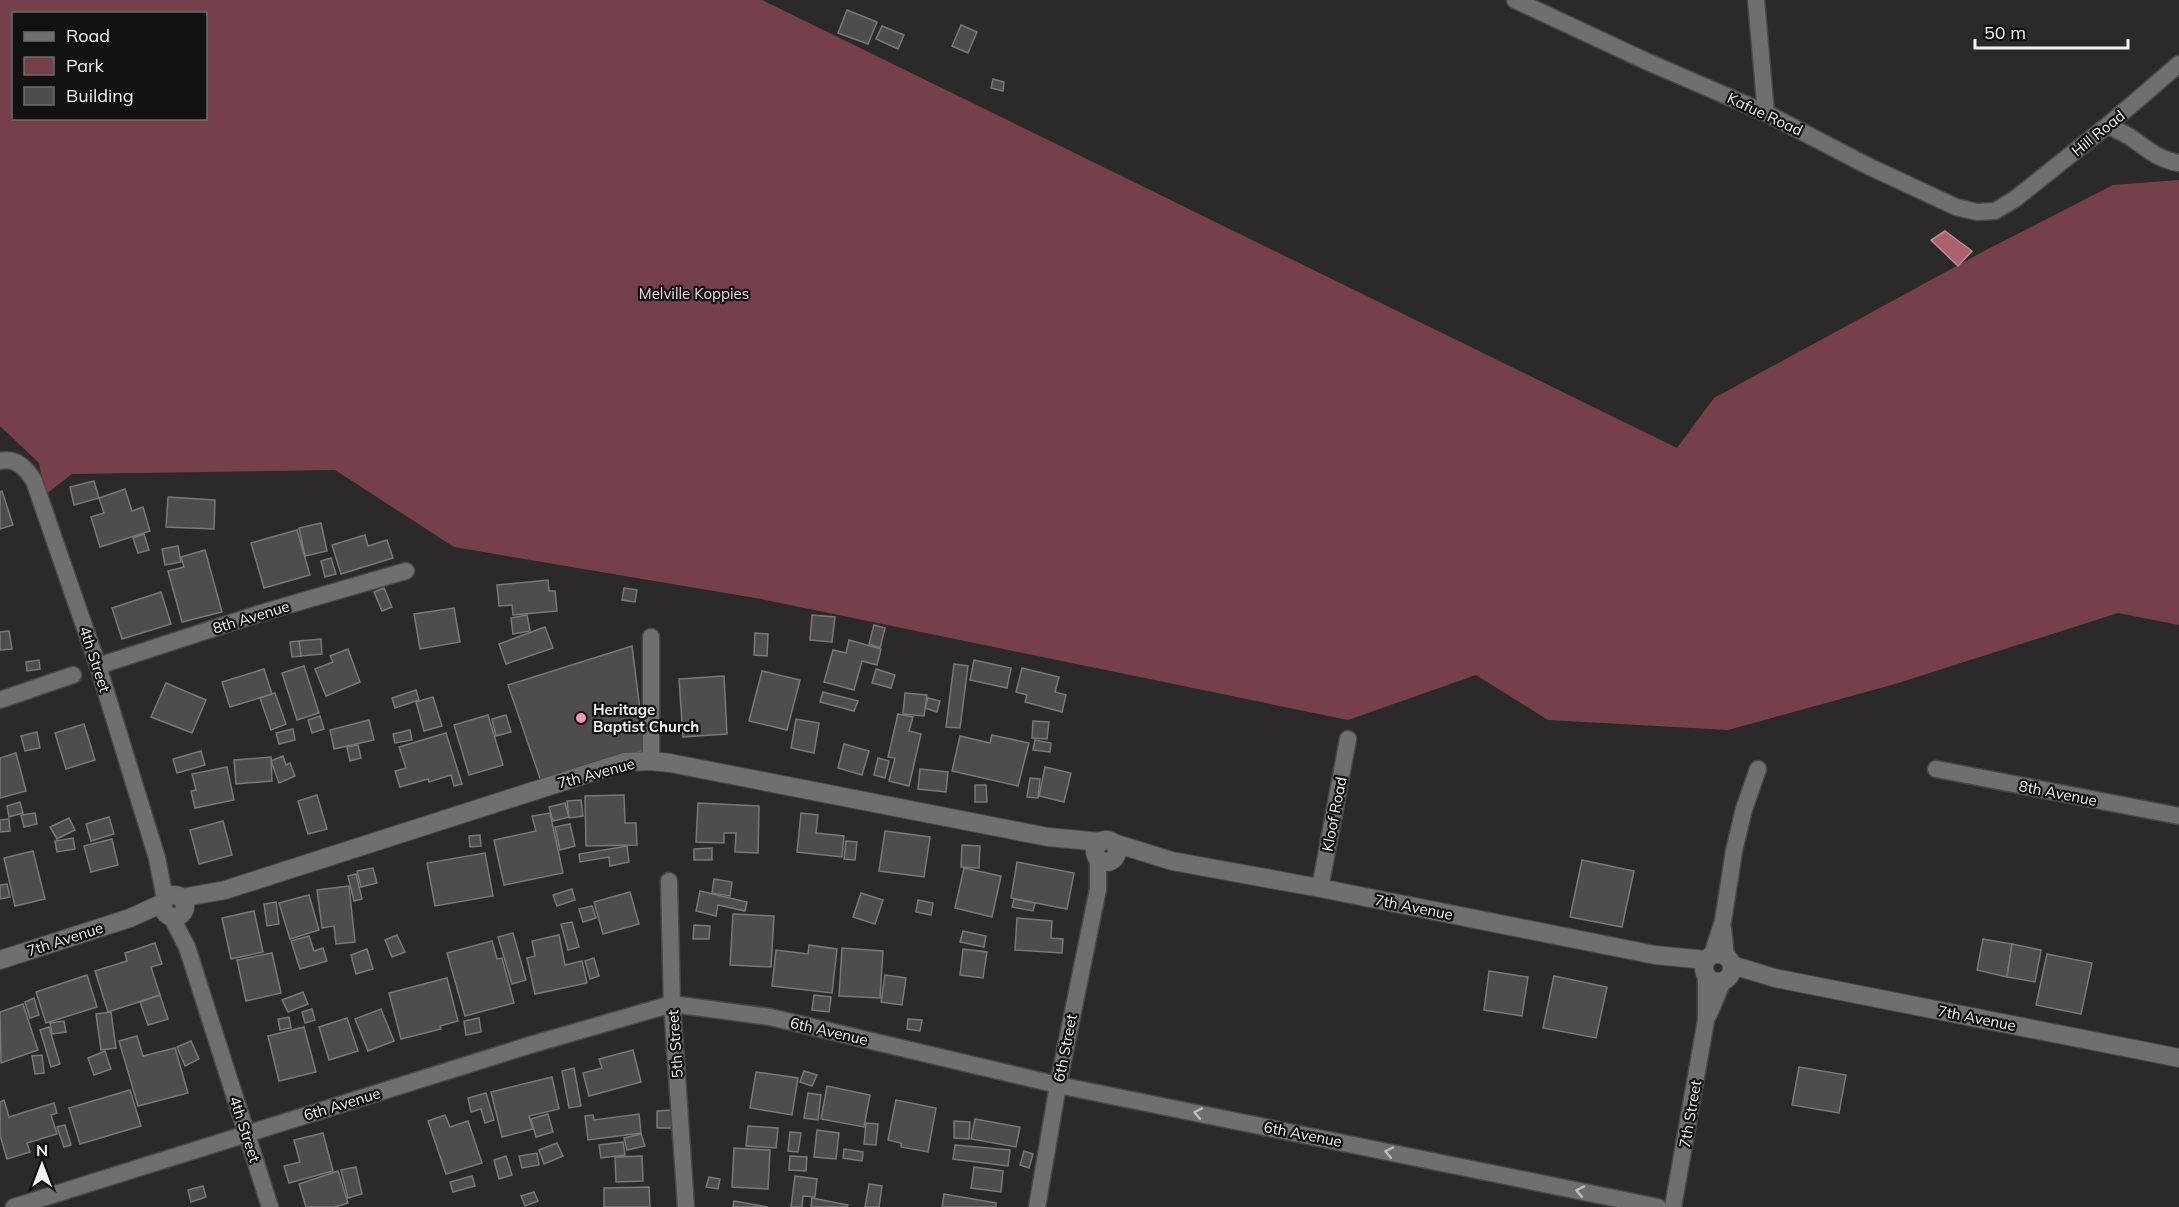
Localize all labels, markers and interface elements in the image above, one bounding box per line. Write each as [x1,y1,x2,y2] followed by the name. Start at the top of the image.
[12,12,207,120] legend
[1975,12,2128,50] scale bar
[1984,21,2026,44] text: 50 m
[66,24,110,47] text: Road
[66,54,105,77] text: Park
[66,84,134,107] text: Building
[1724,88,1806,140] street label: Kafue Road
[2068,106,2128,160] street label: Hill Road
[639,284,749,303] park label: Melville Koppies
[210,596,292,638] street label: 8th Avenue
[75,624,115,694] street label: 4th Street
[593,700,699,736] place label: Heritage Baptist Church
[574,711,588,725] marker: Heritage Baptist Church
[555,754,637,792] street label: 7th Avenue
[1317,775,1351,853] street label: Kloof Road
[2017,776,2099,810] street label: 8th Avenue
[1373,890,1455,924] street label: 7th Avenue
[24,918,106,960] street label: 7th Avenue
[1936,1001,2018,1035] street label: 7th Avenue
[663,1009,687,1079] street label: 5th Street
[788,1013,870,1049] street label: 6th Avenue
[1049,1013,1081,1083] street label: 6th Street
[1675,1079,1705,1149] street label: 7th Street
[301,1083,383,1125] street label: 6th Avenue
[225,1094,265,1164] street label: 4th Street
[1193,1107,1203,1120] one-way arrow
[1262,1117,1344,1151] street label: 6th Avenue
[12,1135,72,1195] north arrow
[36,1140,48,1160] text: N
[1384,1146,1394,1159] one-way arrow
[1575,1185,1585,1198] one-way arrow

